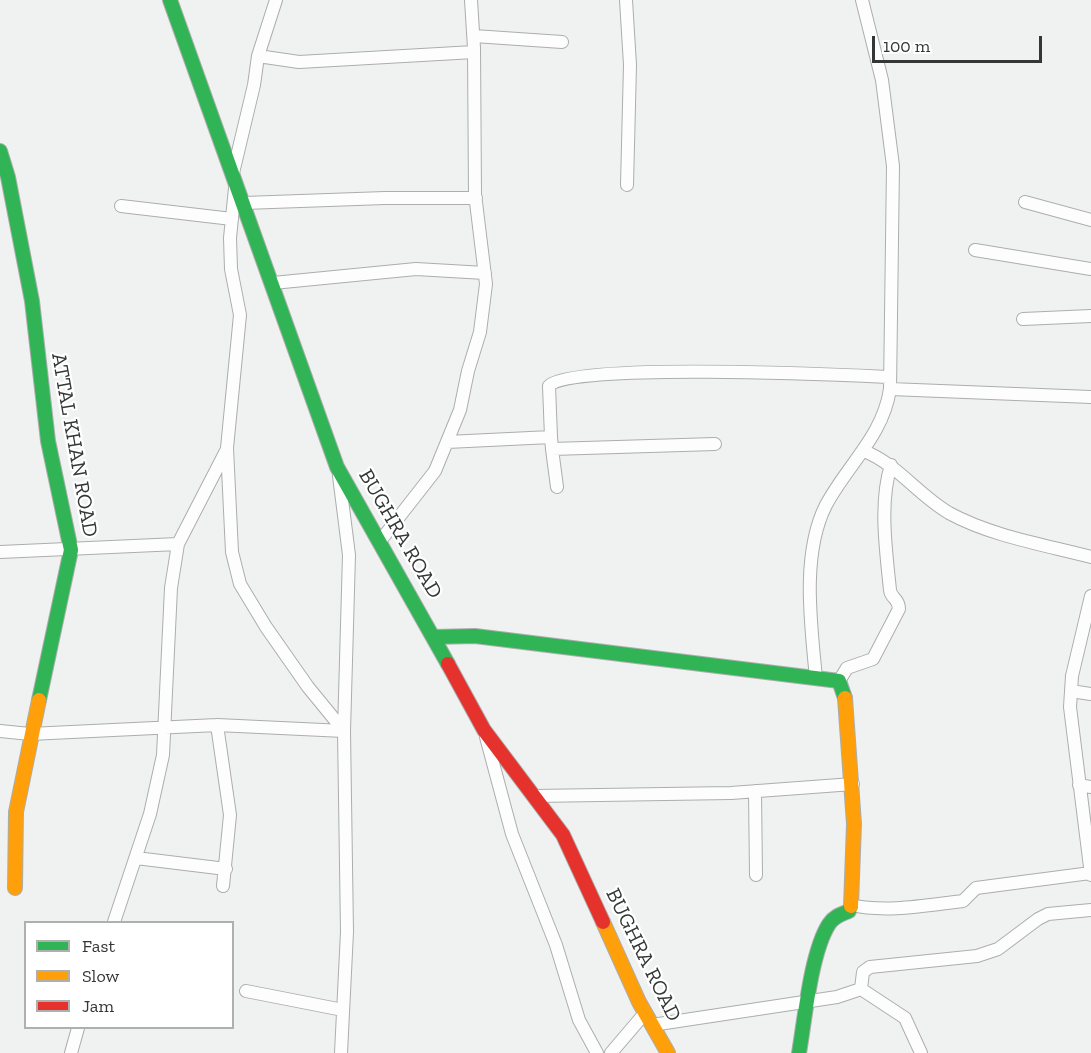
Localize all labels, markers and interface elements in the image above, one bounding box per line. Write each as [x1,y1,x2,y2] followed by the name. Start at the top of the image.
[875,24,1044,62] scale bar
[883,35,930,57] text: 100 m
[45,351,103,539] street label: ATTAL KHAN ROAD
[353,465,447,603] street label: BUGHRA ROAD
[600,884,686,1026] street label: BUGHRA ROAD
[24,921,234,1029] legend
[82,935,115,957] text: Fast
[82,965,119,987] text: Slow
[82,995,114,1017] text: Jam

